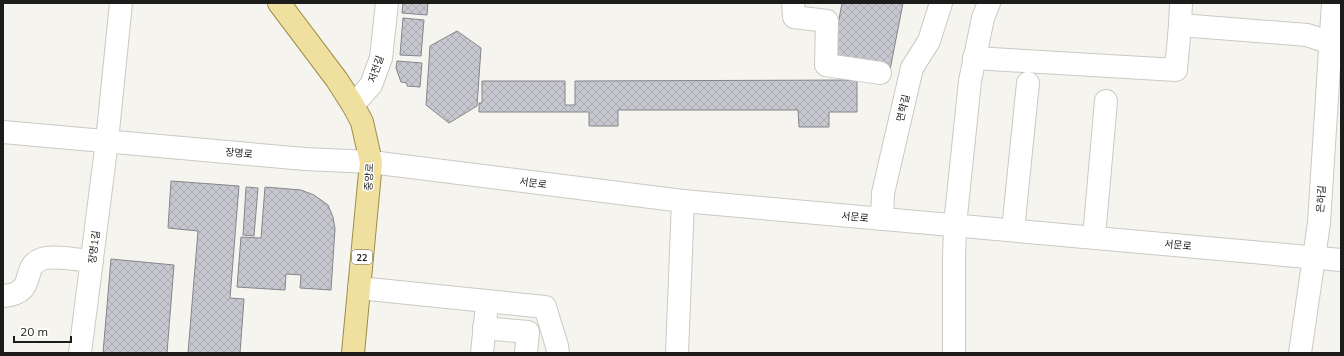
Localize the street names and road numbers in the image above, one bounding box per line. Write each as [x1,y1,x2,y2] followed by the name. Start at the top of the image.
[365,54,387,84] street label: 저전길
[894,93,912,123] street label: 면학길
[225,145,253,161] street label: 장명로
[362,163,376,191] street label: 중앙로
[519,175,547,191] street label: 서문로
[1314,185,1328,213] street label: 은하길
[841,209,869,225] street label: 서문로
[86,230,102,264] street label: 장명1길
[1164,237,1192,253] street label: 서문로
[352,250,372,264] road number: 22

